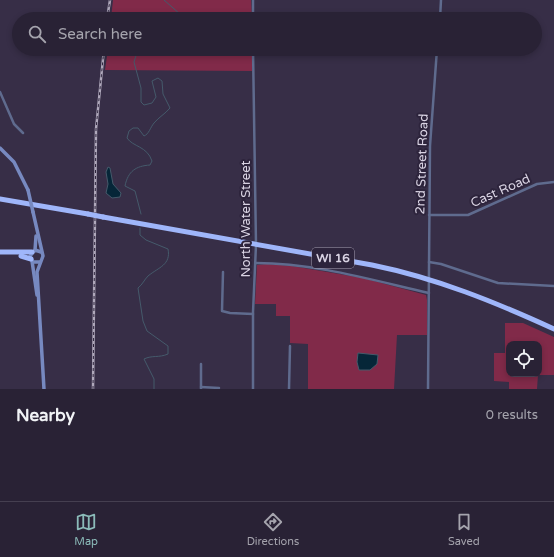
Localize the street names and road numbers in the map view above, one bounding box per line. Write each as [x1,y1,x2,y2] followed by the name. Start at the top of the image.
[412,113,432,215] street label: 2nd Street Road
[238,161,254,277] street label: North Water Street
[468,171,533,211] street label: Cast Road
[312,248,354,268] road number: WI 16

